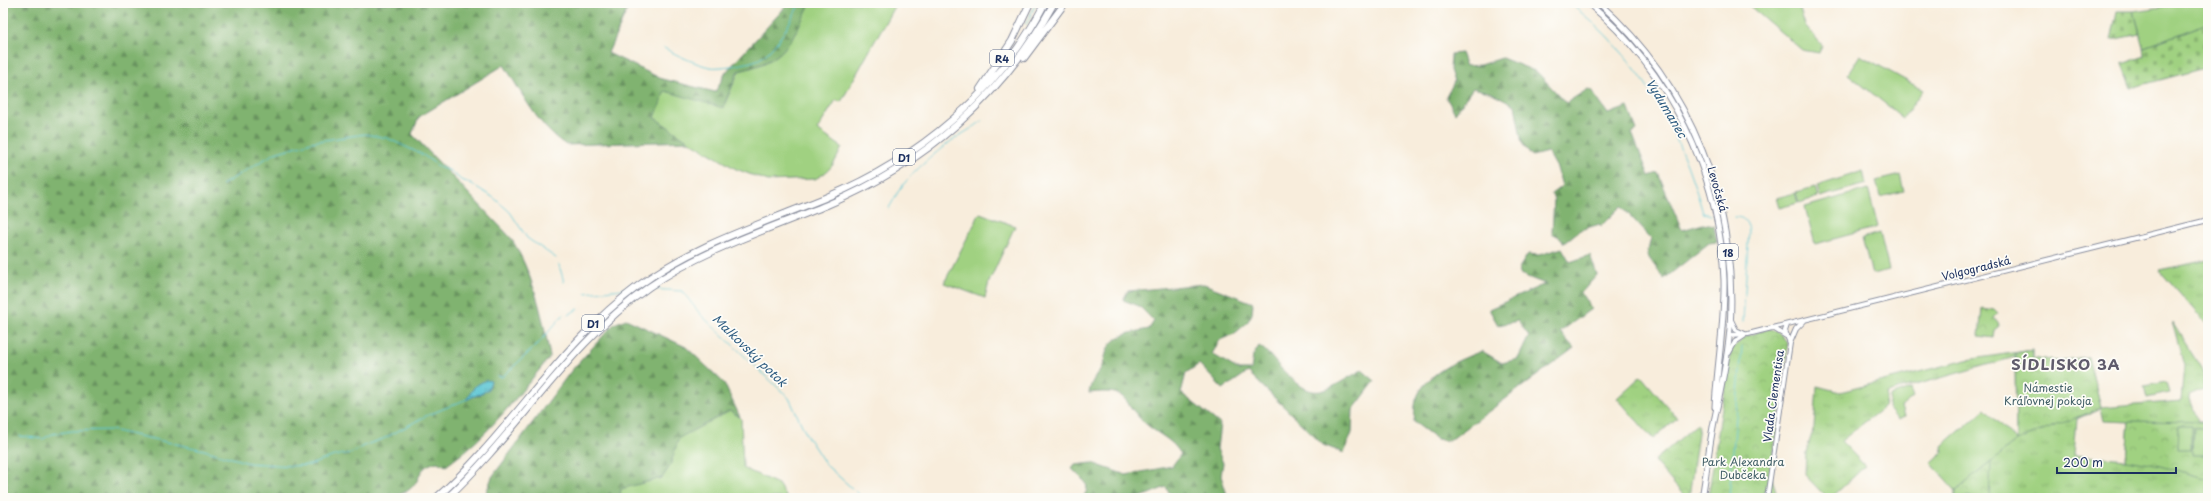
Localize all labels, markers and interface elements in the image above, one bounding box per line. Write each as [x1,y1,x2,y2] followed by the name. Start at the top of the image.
[990,50,1014,66] road number: R4
[1642,75,1693,143] water label: Vydumanec
[893,149,915,165] road number: D1
[1703,164,1733,214] street label: Levočská
[1718,244,1738,260] road number: 18
[1940,251,2012,285] street label: Volgogradská
[709,310,792,391] water label: Malkovský potok
[582,315,604,331] road number: D1
[1758,349,1788,443] street label: Vlada Clementisa
[2011,352,2121,375] district label: SÍDLISKO 3A
[2004,379,2092,409] park label: Námestie Kráľovnej pokoja
[2057,449,2176,475] scale bar
[1702,453,1784,483] park label: Park Alexandra Dubčeka
[2063,453,2103,471] text: 200 m

